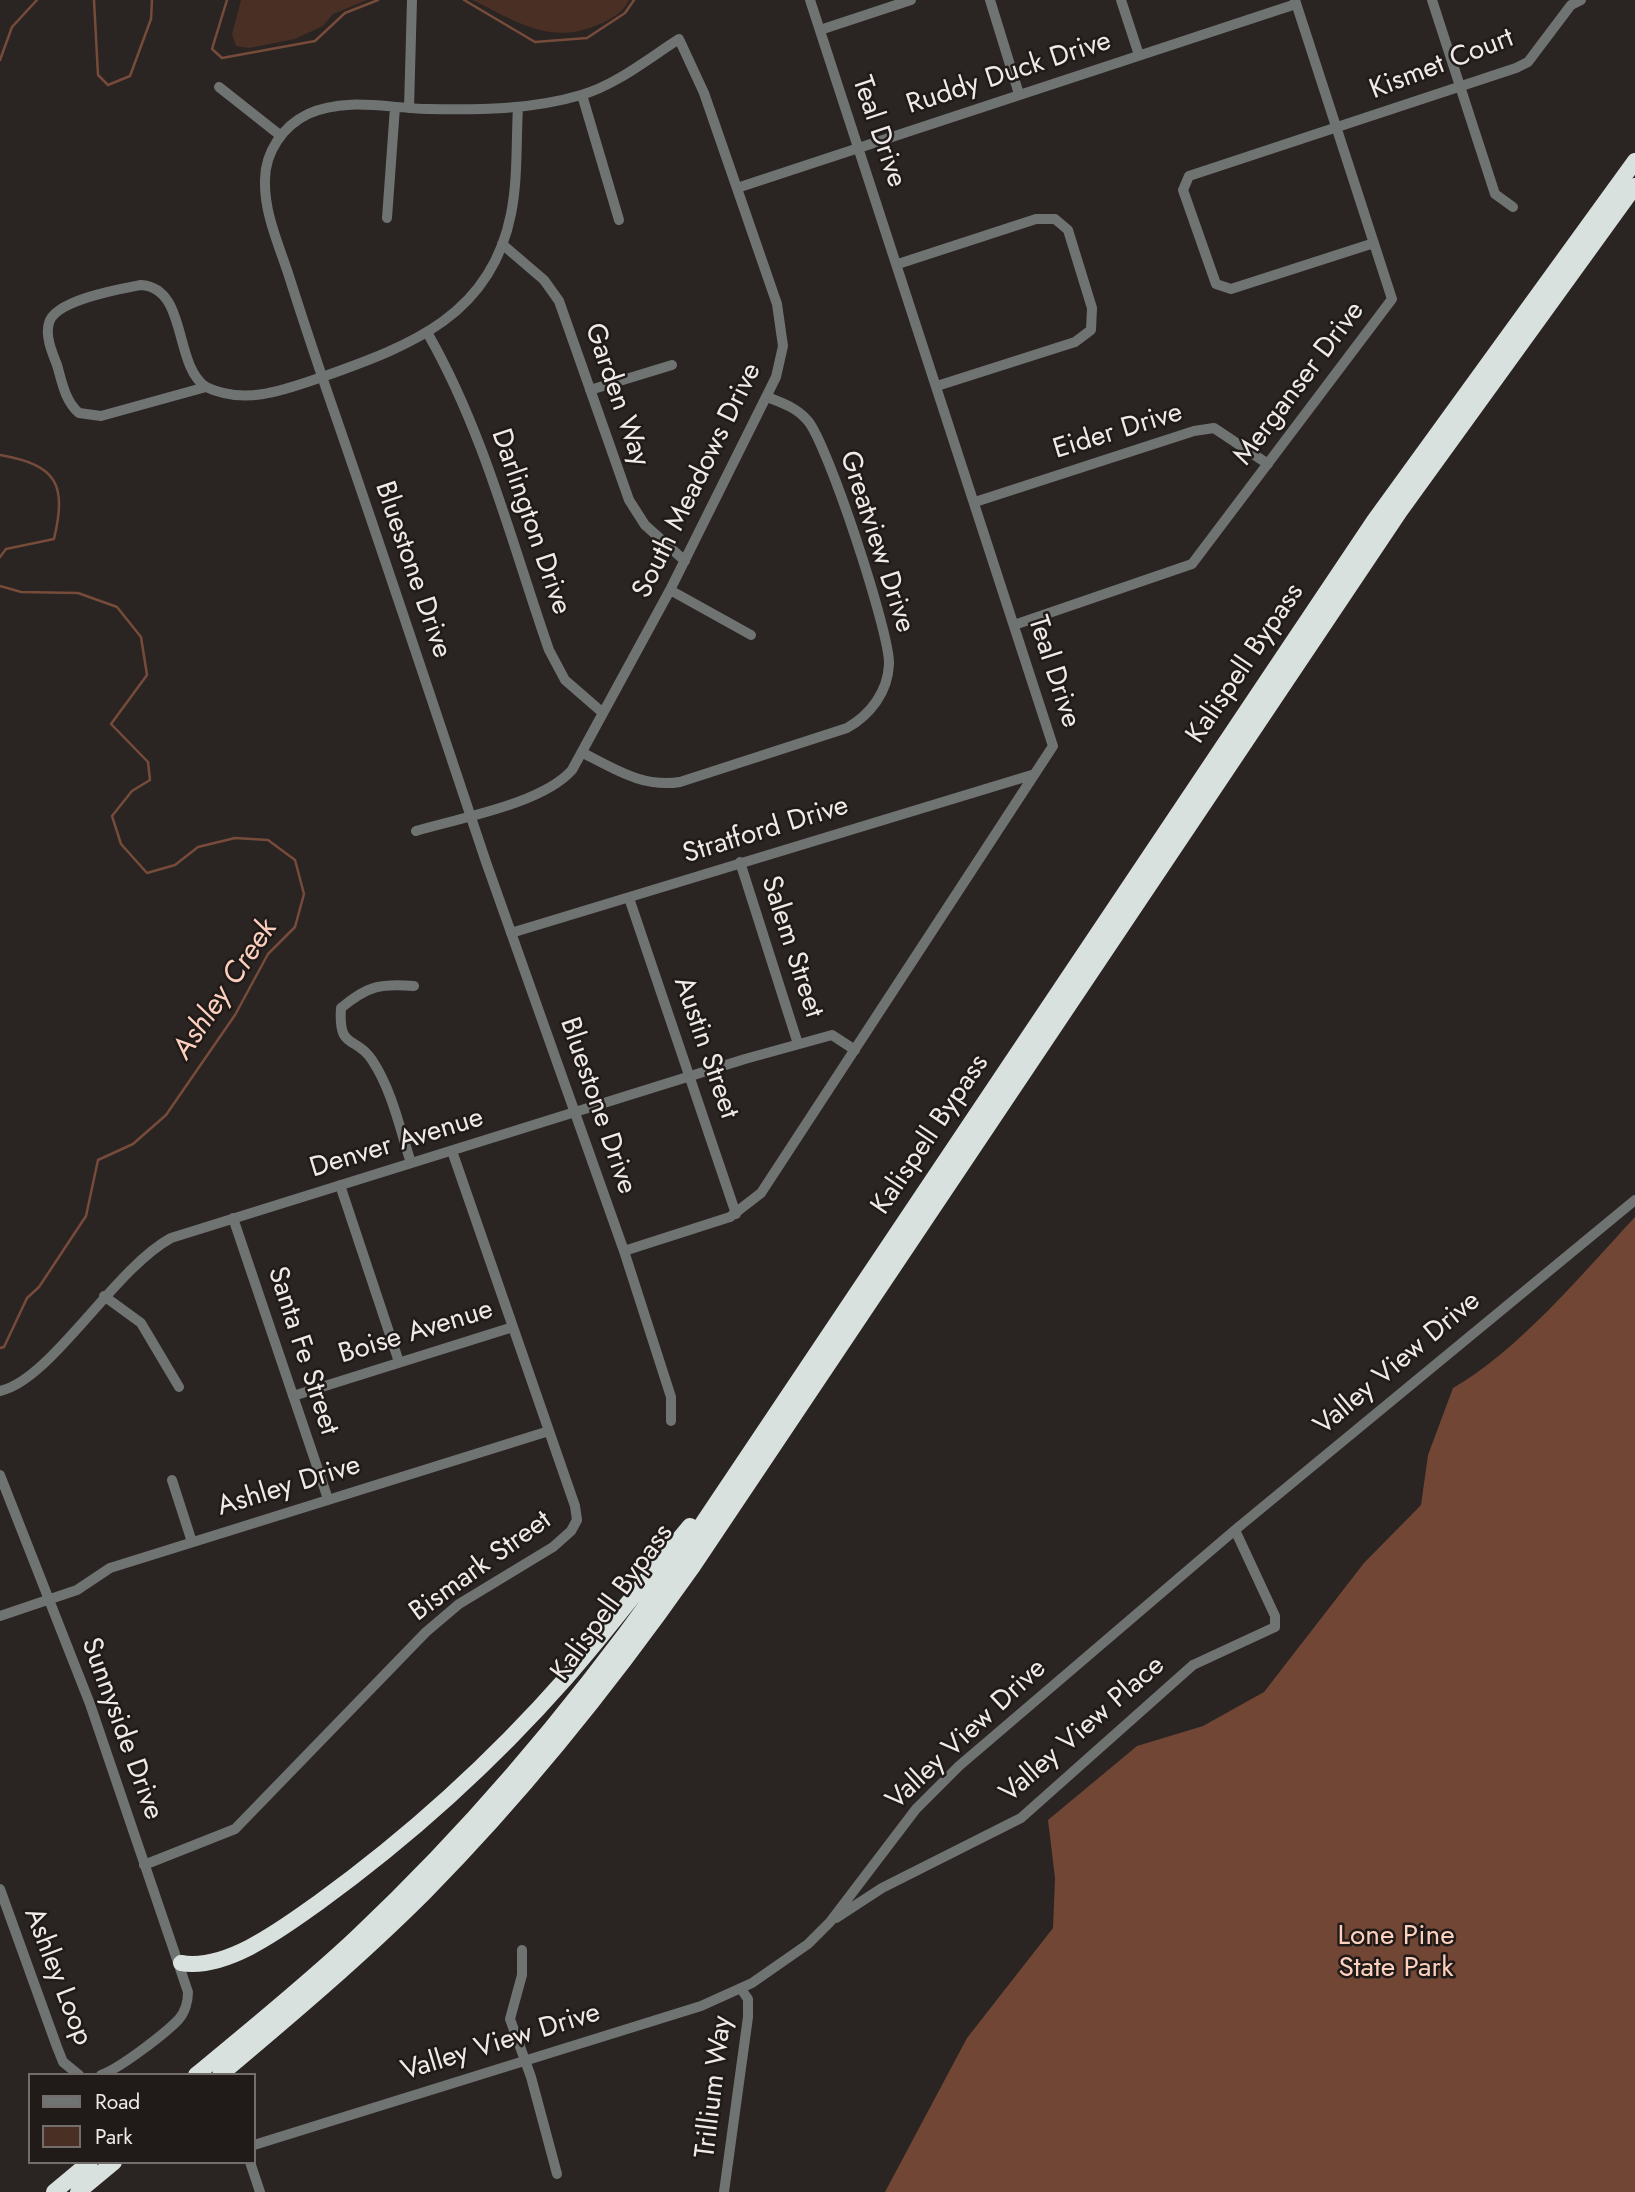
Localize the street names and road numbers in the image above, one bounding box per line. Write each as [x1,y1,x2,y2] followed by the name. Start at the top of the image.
[1365,22,1519,108] street label: Kismet Court
[902,25,1116,123] street label: Ruddy Duck Drive
[843,72,913,192] street label: Teal Drive
[1227,295,1373,473] street label: Merganser Drive
[576,319,656,471] street label: Garden Way
[626,358,770,604] street label: South Meadows Drive
[1049,396,1187,468] street label: Eider Drive
[483,425,577,619] street label: Darlington Drive
[831,447,921,637] street label: Greatview Drive
[366,477,458,663] street label: Bluestone Drive
[1180,578,1312,750] street label: Kalispell Bypass
[1019,612,1087,732] street label: Teal Drive
[679,790,853,872] street label: Stratford Drive
[752,872,830,1022] street label: Salem Street
[665,973,745,1123] street label: Austin Street
[551,1013,643,1199] street label: Bluestone Drive
[865,1049,997,1221] street label: Kalispell Bypass
[306,1102,488,1186] street label: Denver Avenue
[259,1263,345,1439] street label: Santa Fe Street
[1308,1285,1488,1443] street label: Valley View Drive
[335,1294,497,1372] street label: Boise Avenue
[213,1449,365,1525] street label: Ashley Drive
[404,1504,558,1630] street label: Bismark Street
[545,1518,681,1688] street label: Kalispell Bypass
[73,1633,169,1825] street label: Sunnyside Drive
[994,1649,1172,1811] street label: Valley View Place
[880,1652,1054,1818] street label: Valley View Drive
[15,1903,99,2051] street label: Ashley Loop
[397,1997,605,2089] street label: Valley View Drive
[690,2014,740,2160] street label: Trillium Way

